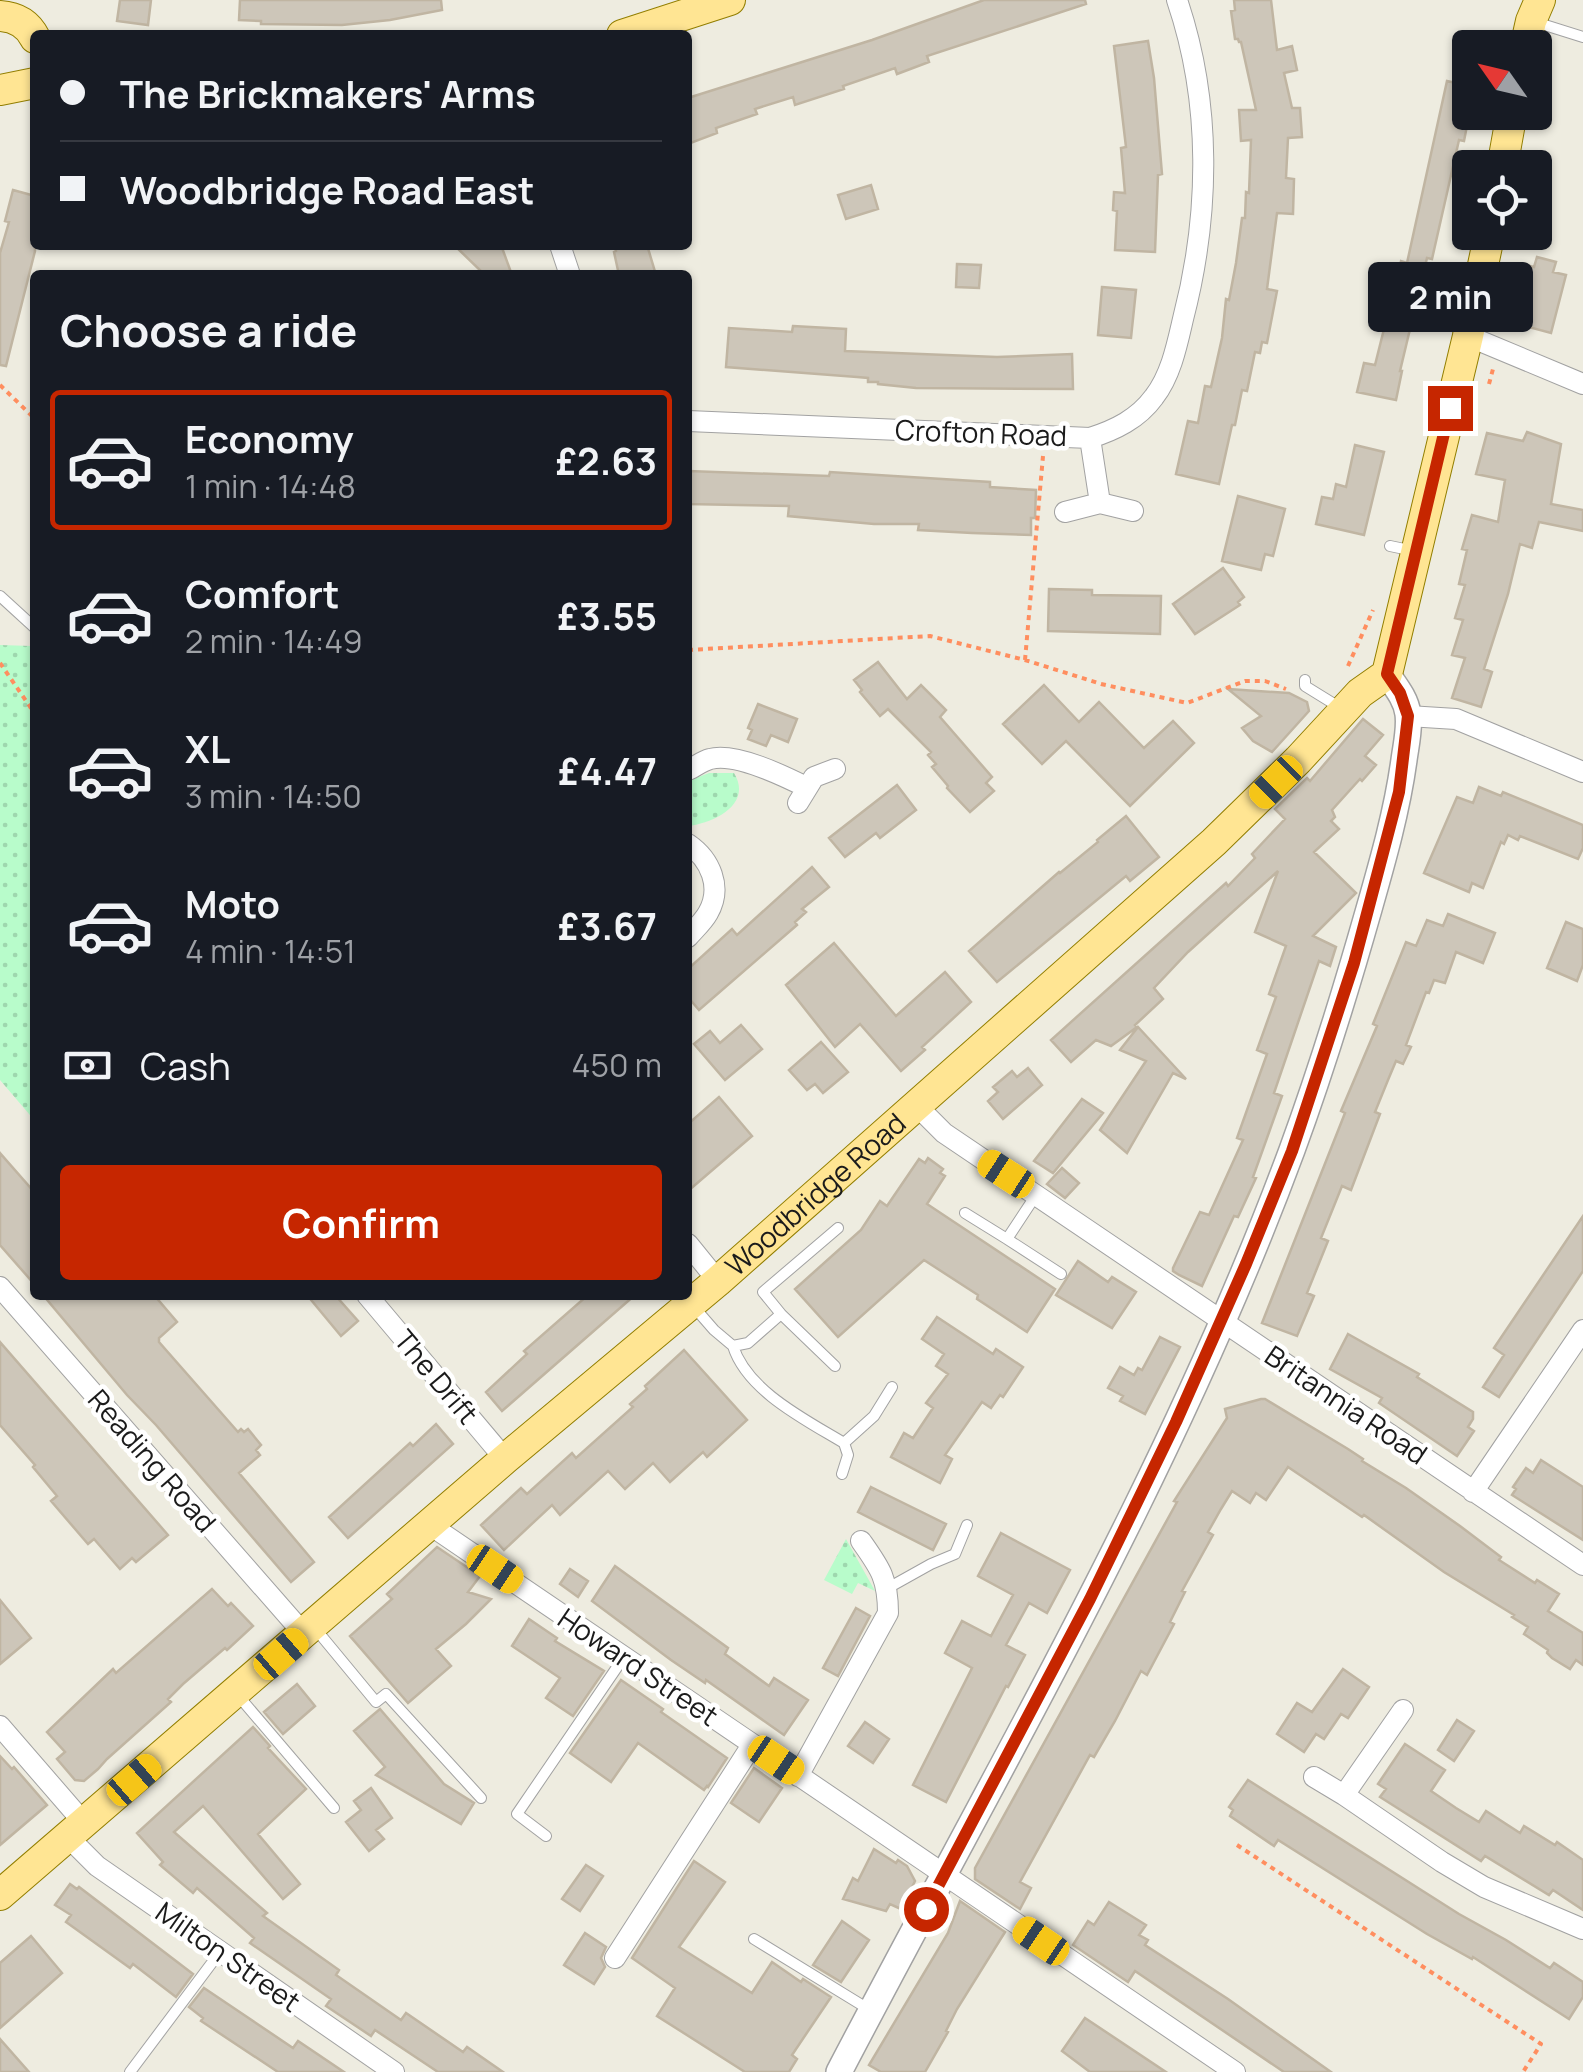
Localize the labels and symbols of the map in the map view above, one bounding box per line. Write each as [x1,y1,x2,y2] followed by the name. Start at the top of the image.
[1452,30,1552,130] north arrow
[1368,263,1532,333] callout: 2 min
[1428,386,1473,431] route end
[894,410,1068,454] street label: Crofton Road
[1244,750,1308,814] car
[717,1104,913,1284] street label: Woodbridge Road
[973,1145,1039,1203] car
[386,1321,487,1431] street label: The Drift
[1258,1336,1435,1472] street label: Britannia Road
[80,1381,225,1540] street label: Reading Road
[462,1540,528,1598] car
[551,1599,726,1734] street label: Howard Street
[249,1623,313,1685] car
[743,1731,809,1789] car
[102,1749,166,1811] car
[904,1887,949,1932] route start
[149,1892,308,2020] street label: Milton Street
[1008,1912,1074,1970] car

